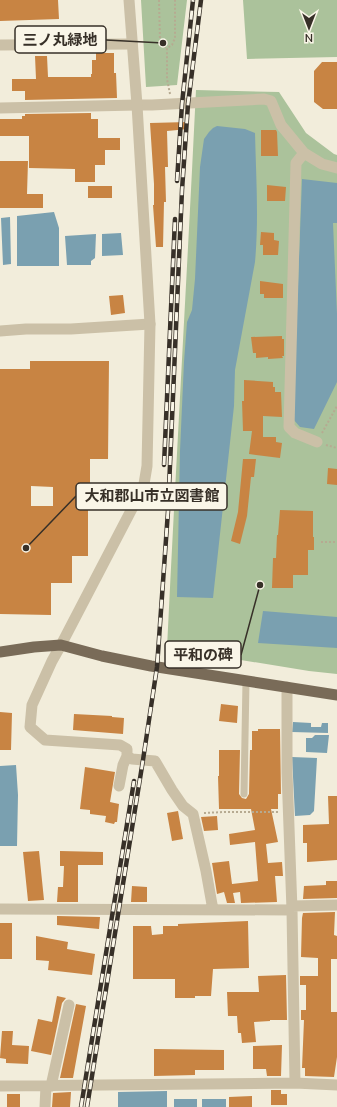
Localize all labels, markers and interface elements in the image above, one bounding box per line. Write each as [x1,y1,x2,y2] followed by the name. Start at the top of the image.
[289,8,329,48] north arrow
[15,26,106,53] callout: 三ノ丸緑地
[22,30,98,50] text: 三ノ丸緑地
[305,30,313,45] text: N
[76,483,227,510] callout: 大和郡山市立図書館
[84,486,220,506] text: 大和郡山市立図書館
[165,641,241,668] callout: 平和の碑
[173,645,233,665] text: 平和の碑

